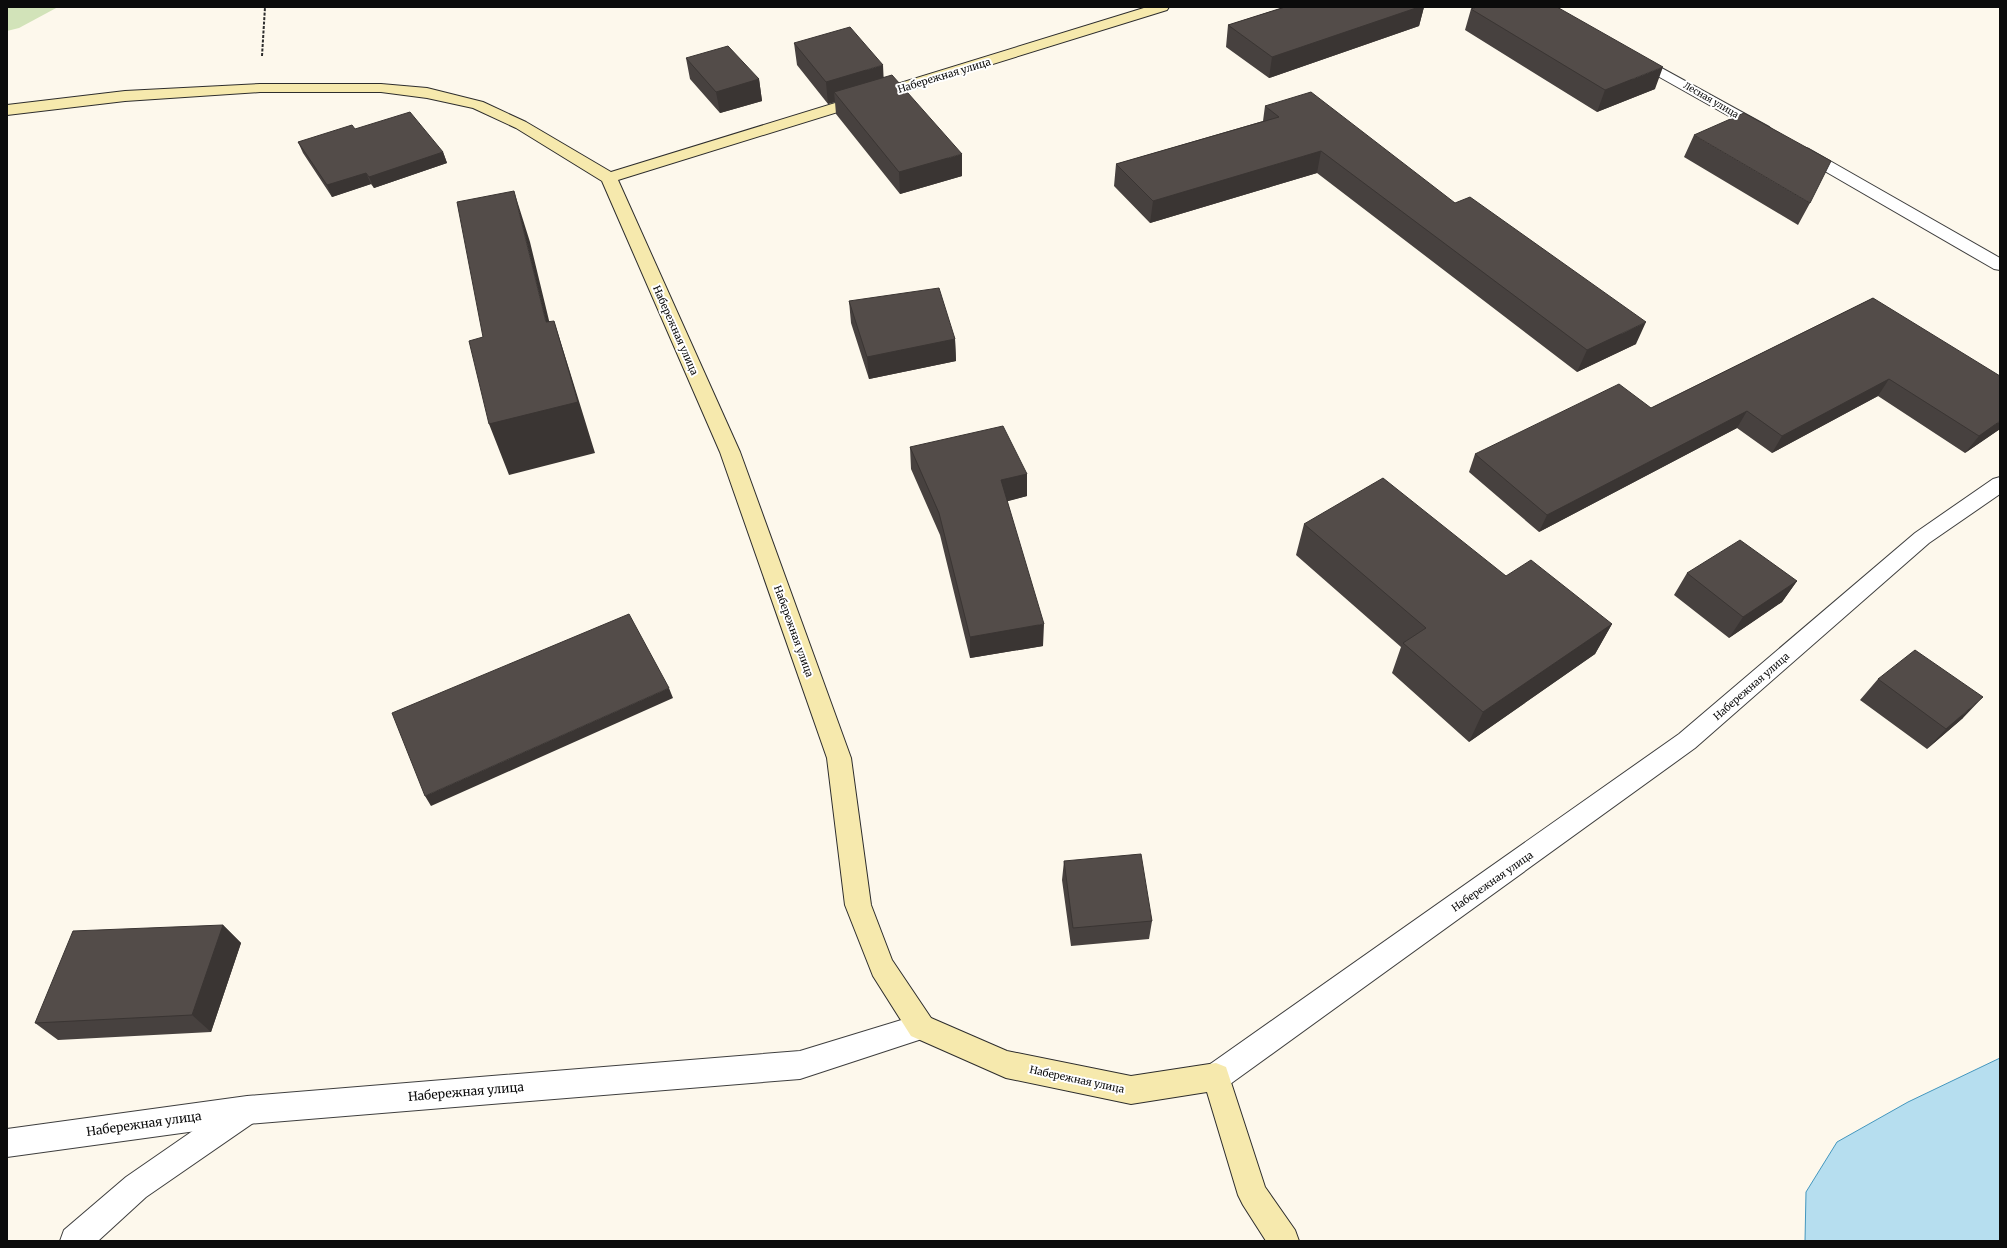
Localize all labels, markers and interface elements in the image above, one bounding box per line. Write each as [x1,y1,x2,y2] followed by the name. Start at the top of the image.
[896,55,993,96] street label: Набережная улица
[1682,79,1741,120] street label: Лесная улица
[650,283,701,378] street label: Набережная улица
[771,584,816,679] street label: Набережная улица
[1711,649,1793,723] street label: Набережная улица
[1449,848,1536,914] street label: Набережная улица
[1028,1063,1126,1096] street label: Набережная улица
[408,1079,525,1104] street label: Набережная улица
[85,1108,203,1139] street label: Набережная улица

